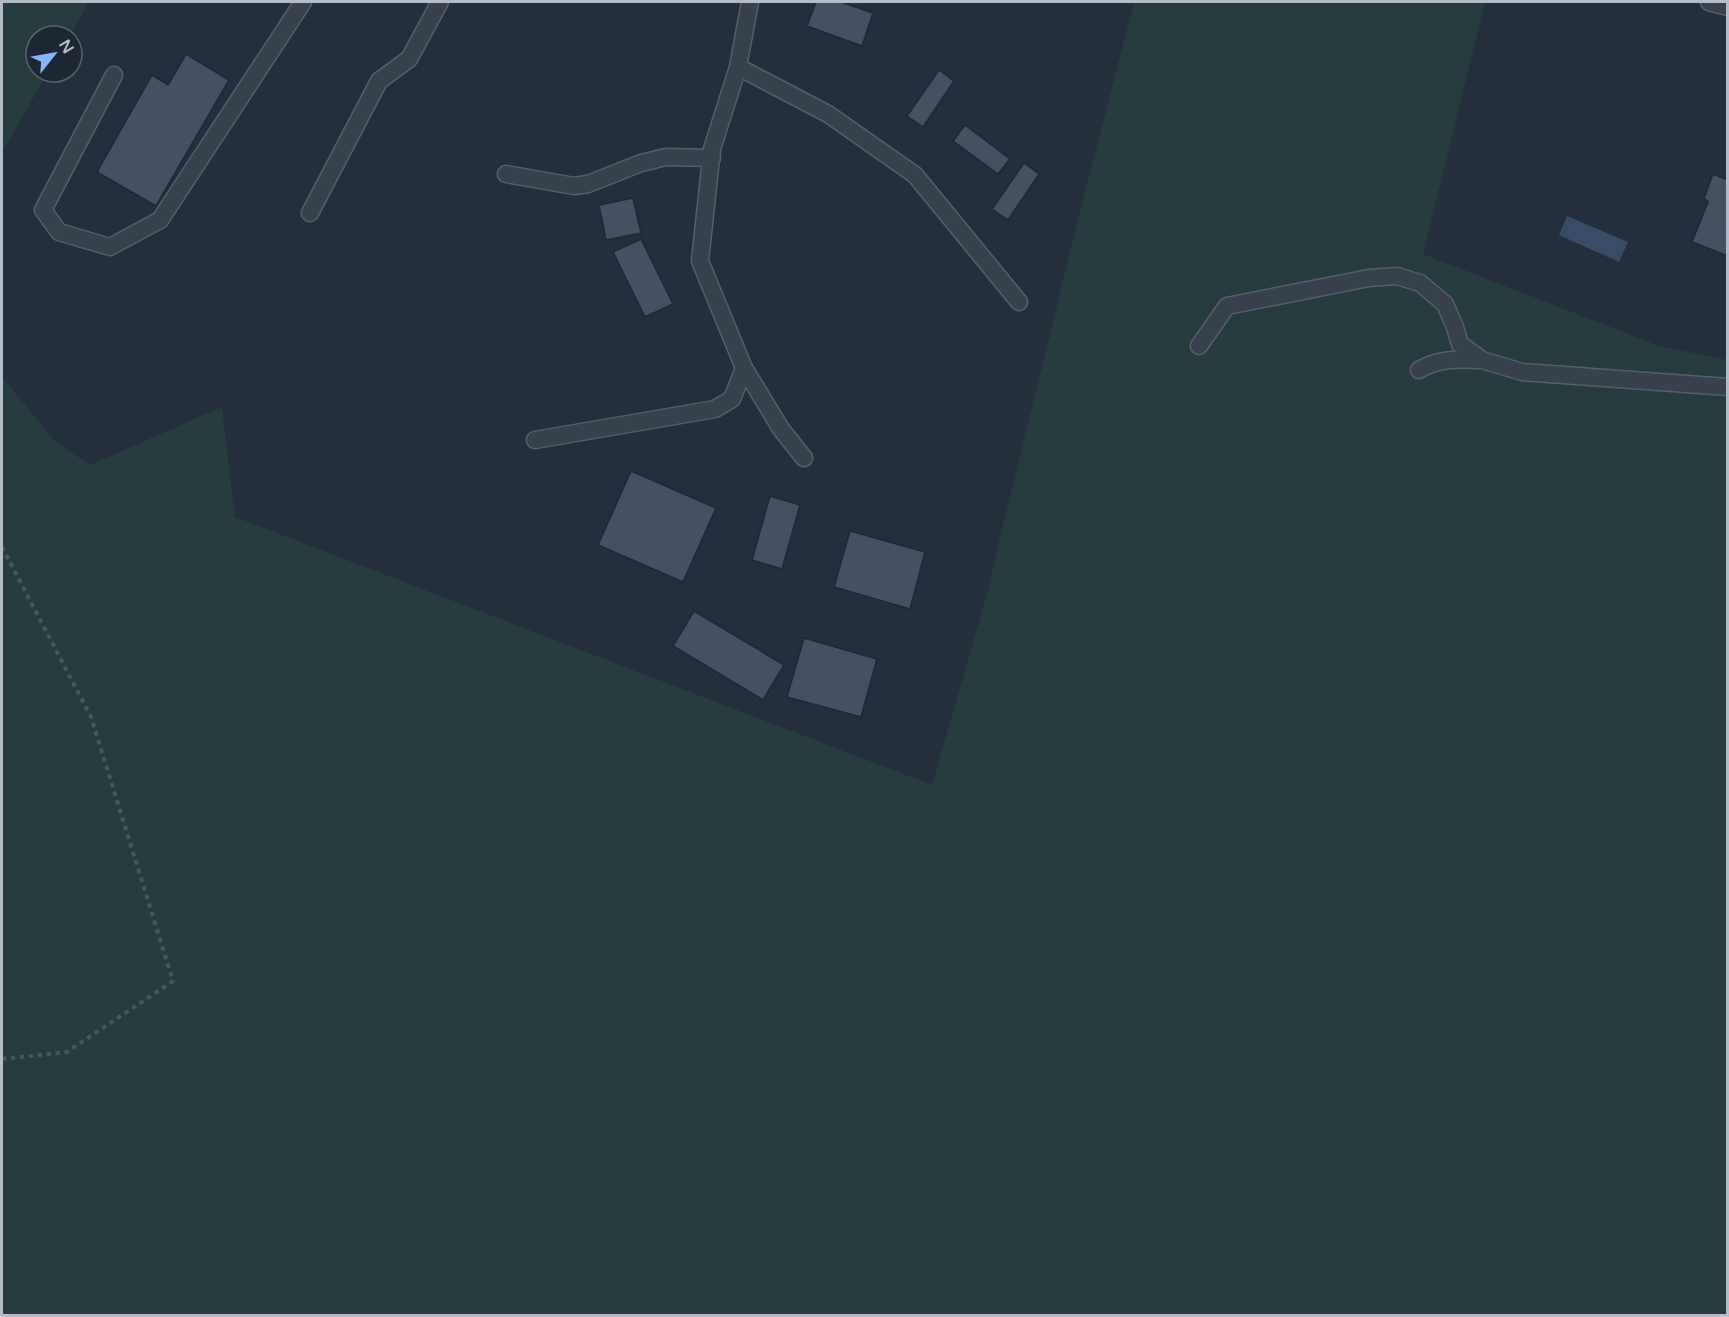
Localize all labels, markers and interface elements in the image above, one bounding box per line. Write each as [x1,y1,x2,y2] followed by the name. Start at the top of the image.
[24,24,84,84] north arrow
[54,36,78,57] text: N

